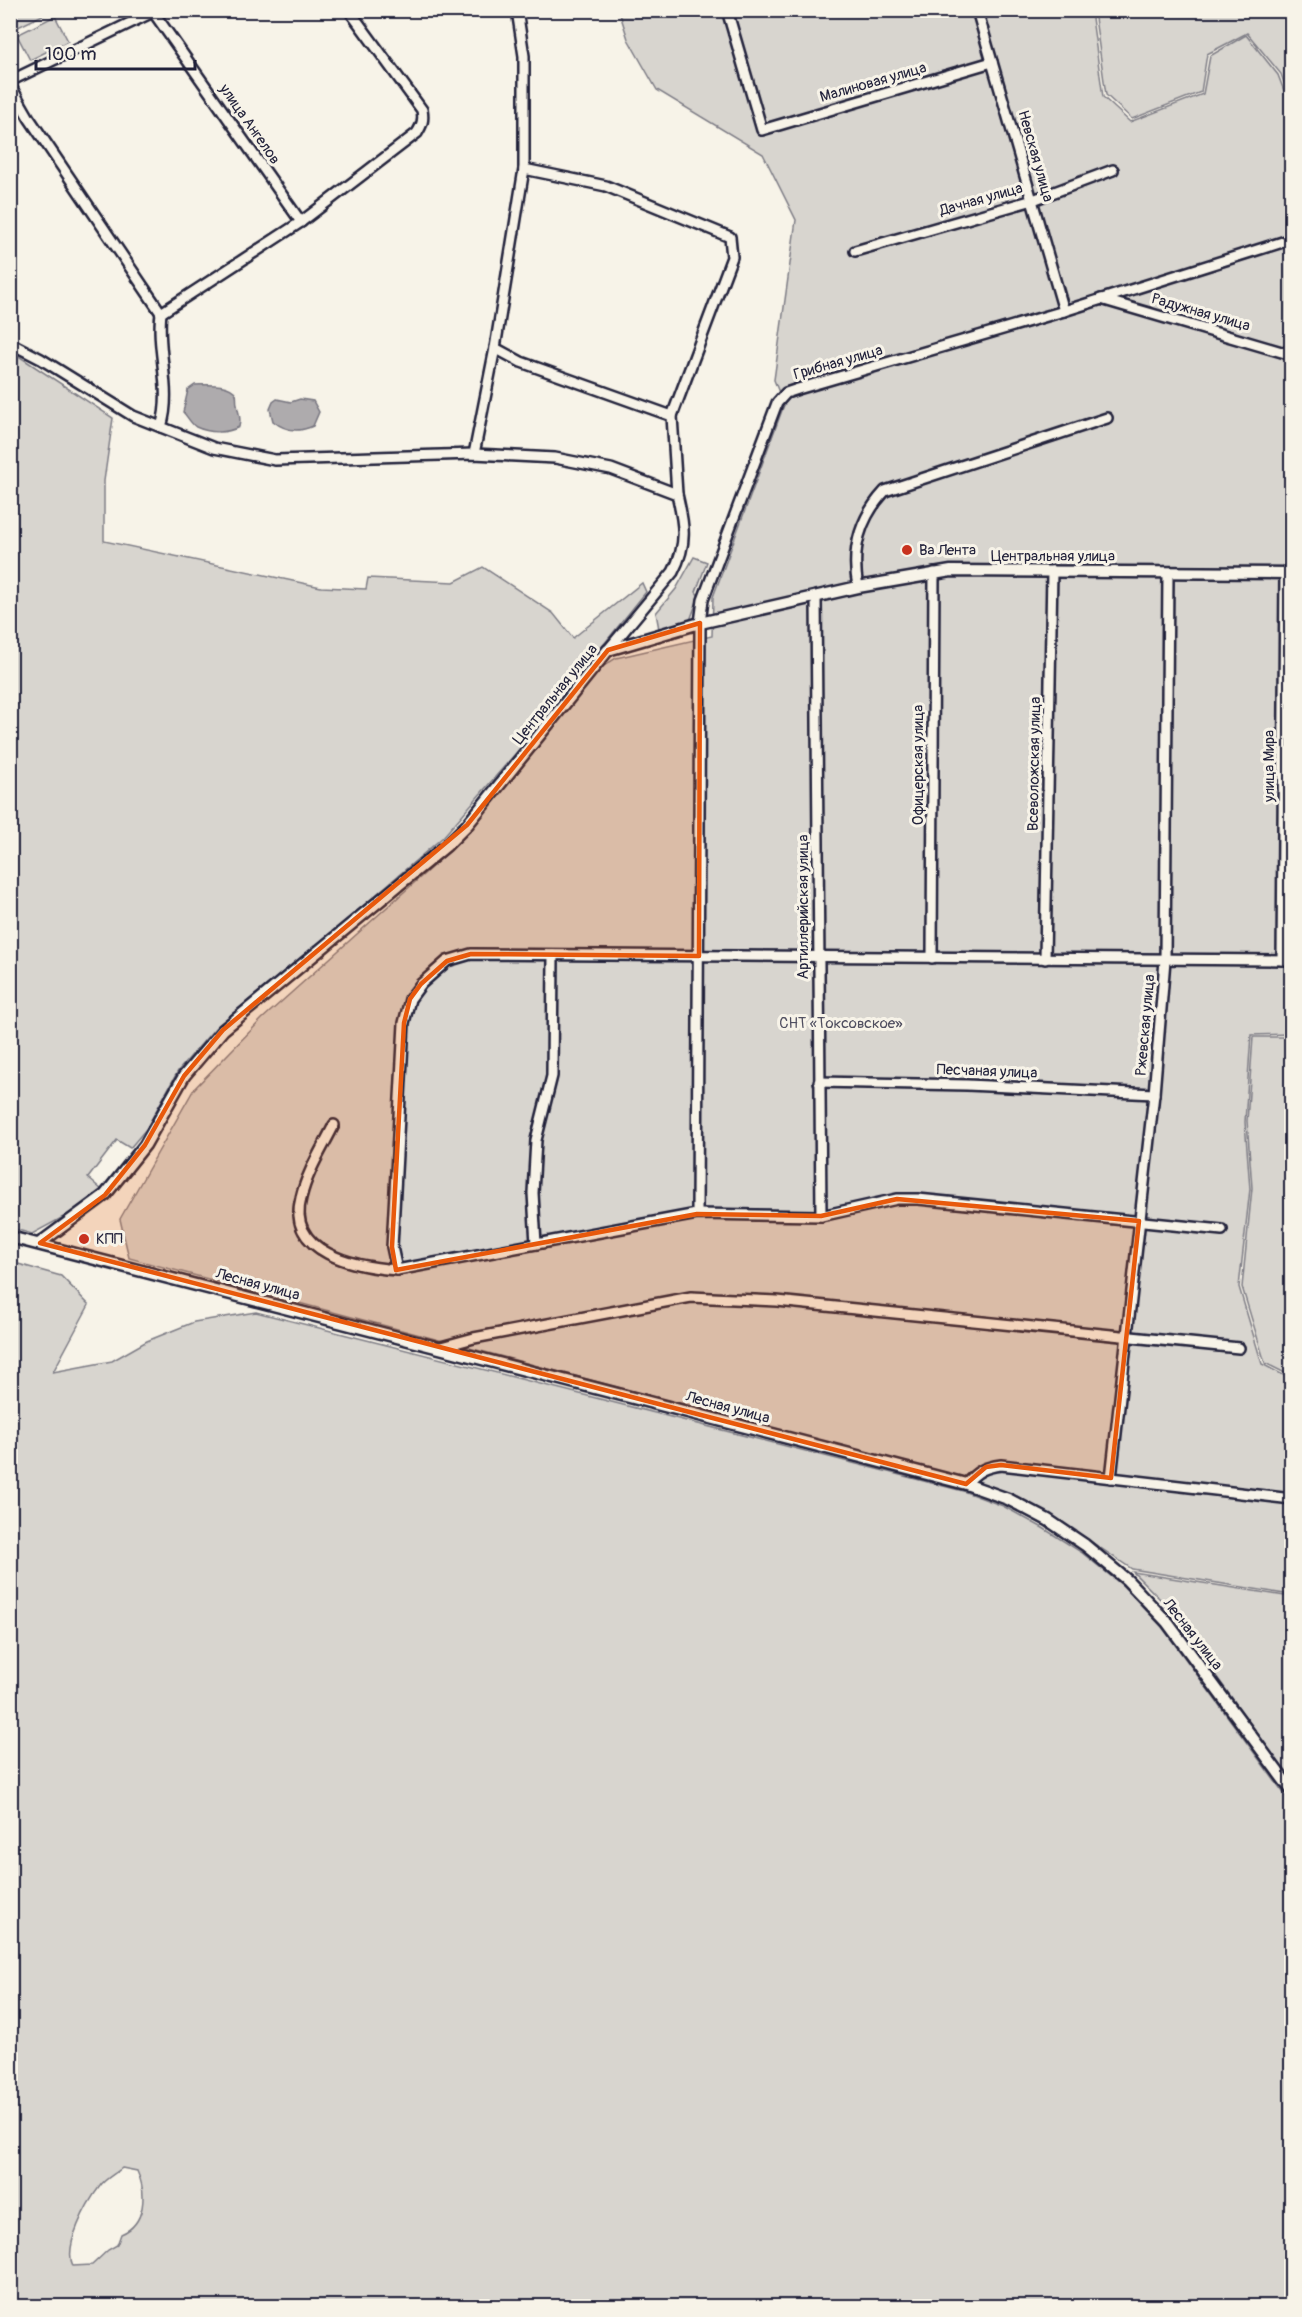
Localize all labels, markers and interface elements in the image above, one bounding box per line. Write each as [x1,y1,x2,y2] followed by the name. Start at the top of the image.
[36,33,195,71] scale bar
[45,43,97,66] text: 100 m
[818,58,929,107] street label: Малиновая улица
[214,80,284,168] street label: улица Ангелов
[1013,108,1058,204] street label: Невская улица
[936,179,1025,221] street label: Дачная улица
[1149,289,1252,336] street label: Радужная улица
[791,341,885,384] street label: Грибная улица
[919,541,976,560] place label: Ва Лента
[900,543,914,557] marker: Ва Лента
[991,547,1115,566] street label: Центральная улица
[509,640,602,748] street label: Центральная улица
[1024,697,1045,831] street label: Всеволожская улица
[909,705,928,825] street label: Офицерская улица
[1260,730,1279,803] street label: улица Мира
[794,834,813,980] street label: Артиллерийская улица
[1132,973,1159,1077] street label: Ржевская улица
[779,1014,903,1033] park label: СНТ «Токсовское»
[936,1060,1038,1083] street label: Песчаная улица
[96,1230,123,1249] place label: КПП
[77,1232,91,1246] marker: КПП
[213,1264,302,1305] street label: Лесная улица
[683,1387,772,1428] street label: Лесная улица
[1158,1594,1227,1674] street label: Лесная улица

